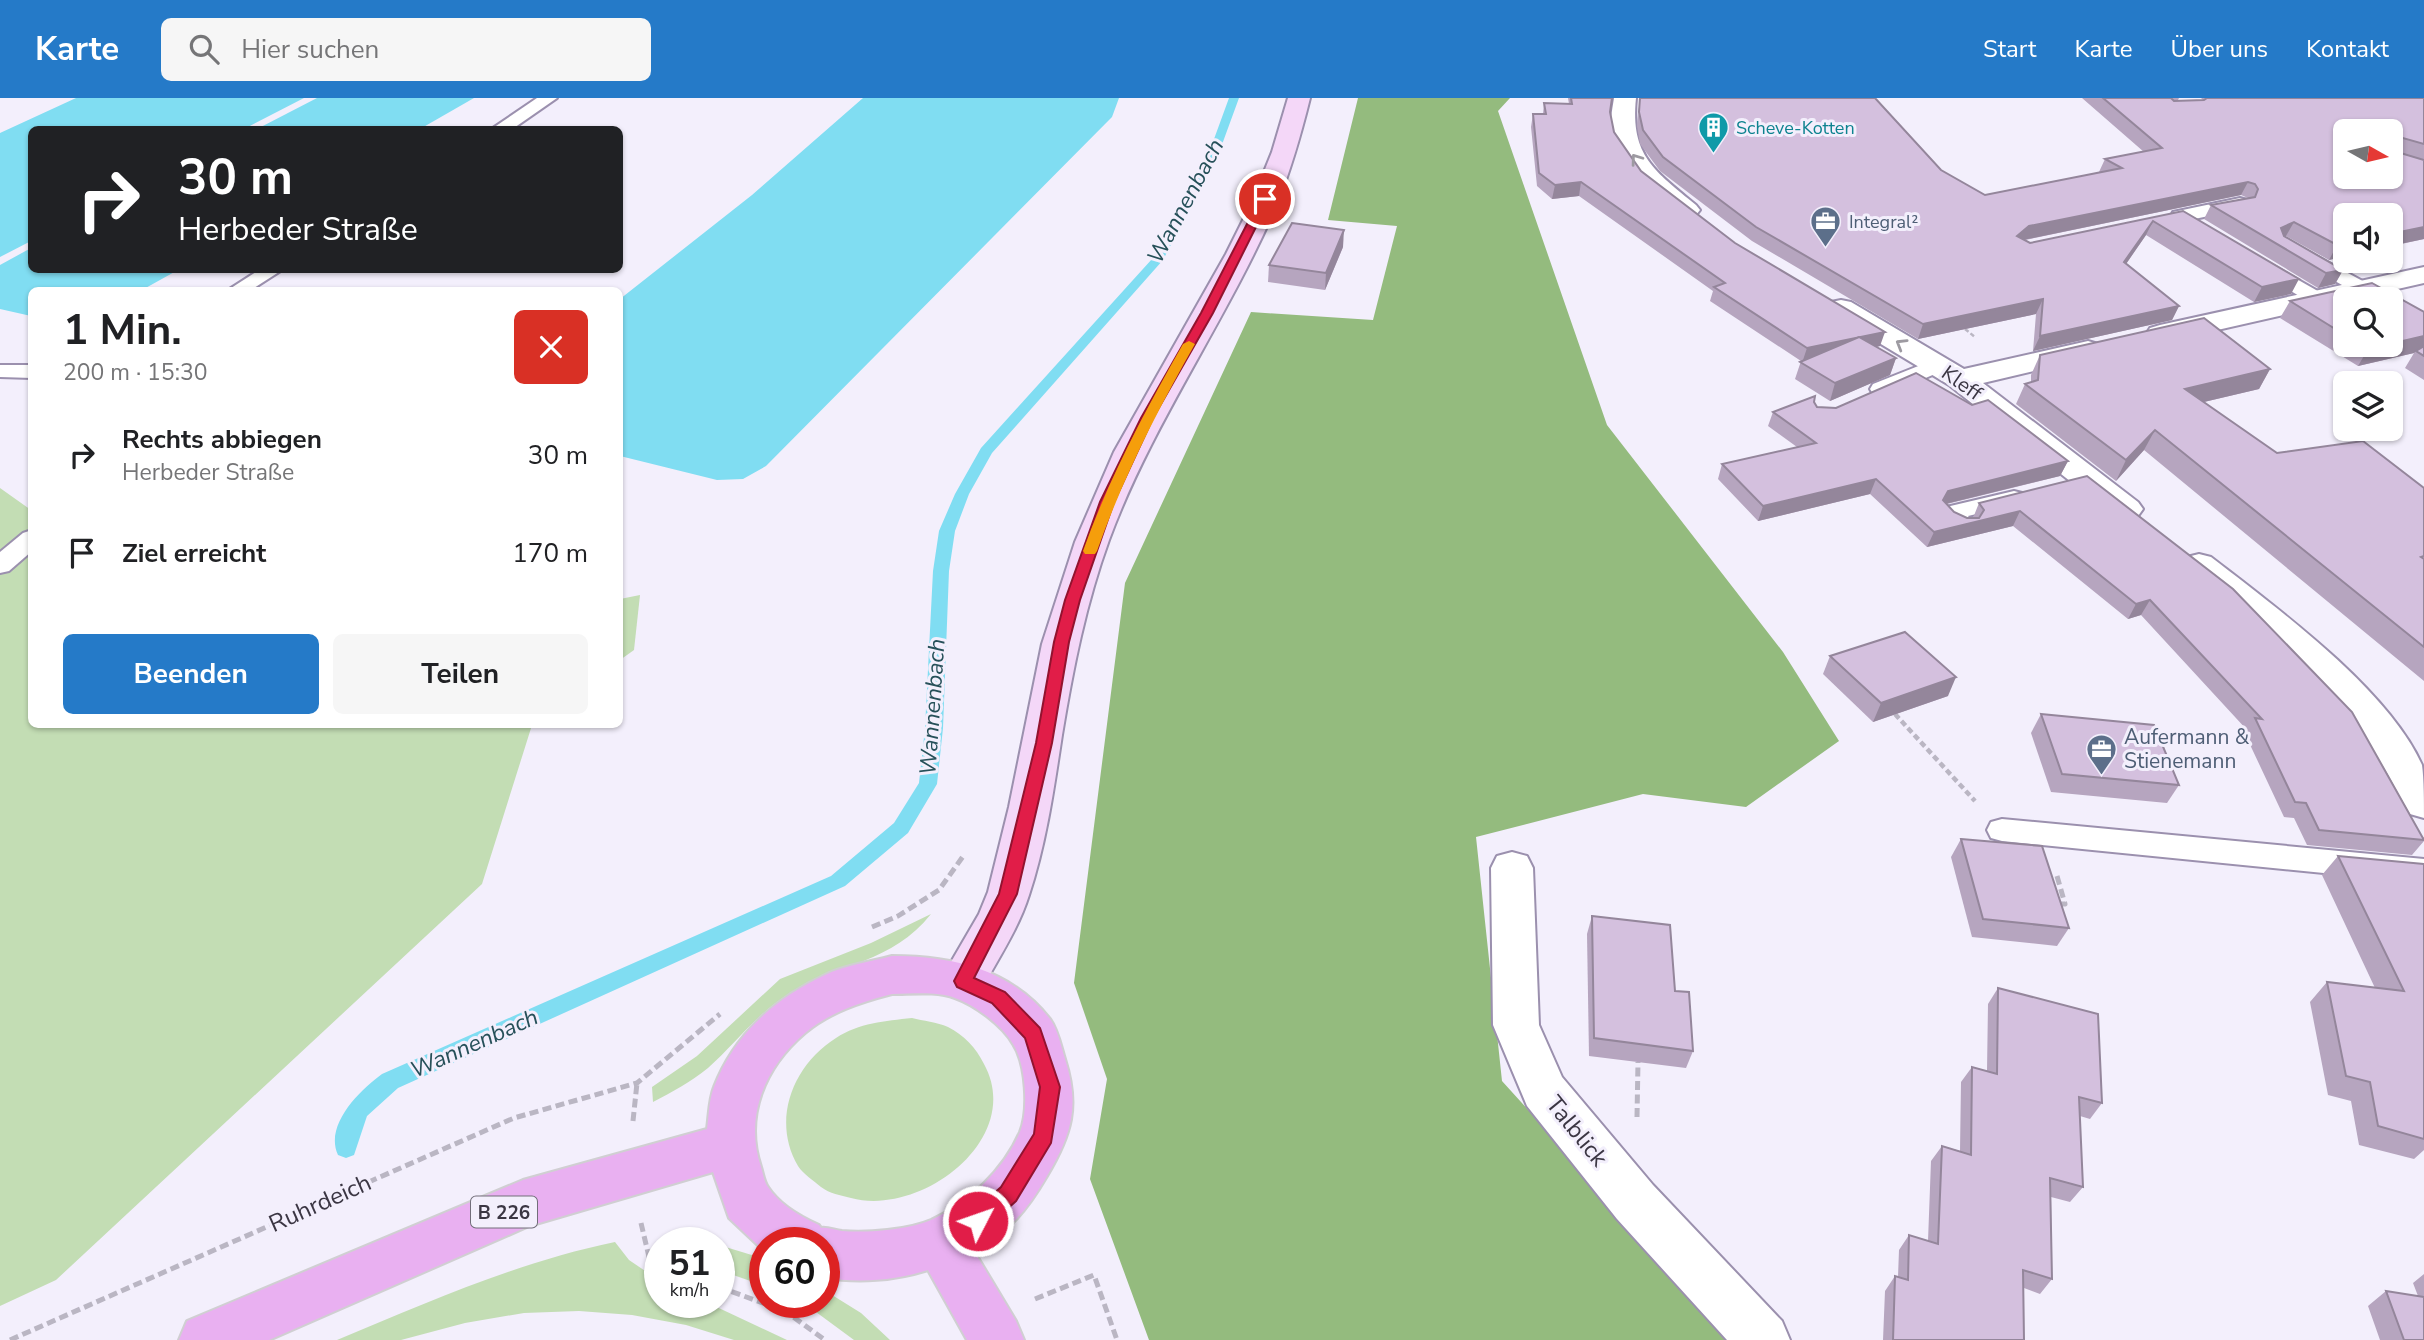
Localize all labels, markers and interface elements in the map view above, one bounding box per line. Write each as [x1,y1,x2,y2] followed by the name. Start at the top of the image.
[161,18,651,81] search box
[35,27,119,72] text: Karte
[185,30,223,68] icon: search
[241,32,379,67] text: Hier suchen
[1983,33,2036,65] text: Start
[2074,33,2132,65] text: Karte
[2170,33,2268,65] text: Über uns
[2306,33,2389,65] text: Kontakt
[1696,111,1730,155] building icon: Scheve-Kotten
[1736,116,1855,140] place label: Scheve-Kotten
[2333,119,2403,189] north arrow
[2333,119,2403,441] map controls
[1140,134,1231,269] water label: Wannenbach
[178,144,293,211] text: 30 m
[63,154,154,245] icon: right
[1632,155,1644,167] one-way arrow
[1235,169,1295,229] pin
[1246,180,1284,218] icon: arrive
[2333,203,2403,273] button: sound
[1809,205,1843,249] office icon: Integral²
[178,208,418,251] text: Herbeder Straße
[1849,210,1918,234] place label: Integral²
[2333,287,2403,357] button: search
[63,302,182,359] text: 1 Min.
[514,310,588,384] button: close
[1896,340,1909,353] one-way arrow
[63,357,208,388] text: 200 m · 15:30
[1936,359,1989,408] street label: Kleff
[2333,371,2403,441] button: layers
[122,422,322,457] text: Rechts abbiegen
[63,436,101,474] icon: right
[528,438,588,473] text: 30 m
[122,457,294,488] text: Herbeder Straße
[63,534,101,572] icon: arrive
[122,536,266,571] text: Ziel erreicht
[512,536,588,571] text: 170 m
[63,634,319,714] button: Beenden
[333,634,588,714] button: Teilen
[912,638,953,776] water label: Wannenbach
[2124,723,2250,775] place label: Aufermann & Stienemann
[2084,732,2118,776] office icon: Aufermann & Stienemann
[405,1001,543,1085] water label: Wannenbach
[1539,1089,1616,1174] street label: Talblick
[264,1166,376,1240] street label: Ruhrdeich
[941,1184,1015,1258] position arrow
[471,1196,537,1228] road number: B 226
[749,1227,840,1318] speed limit sign: 60
[668,1240,711,1287] text: 51
[670,1278,709,1302] text: km/h

